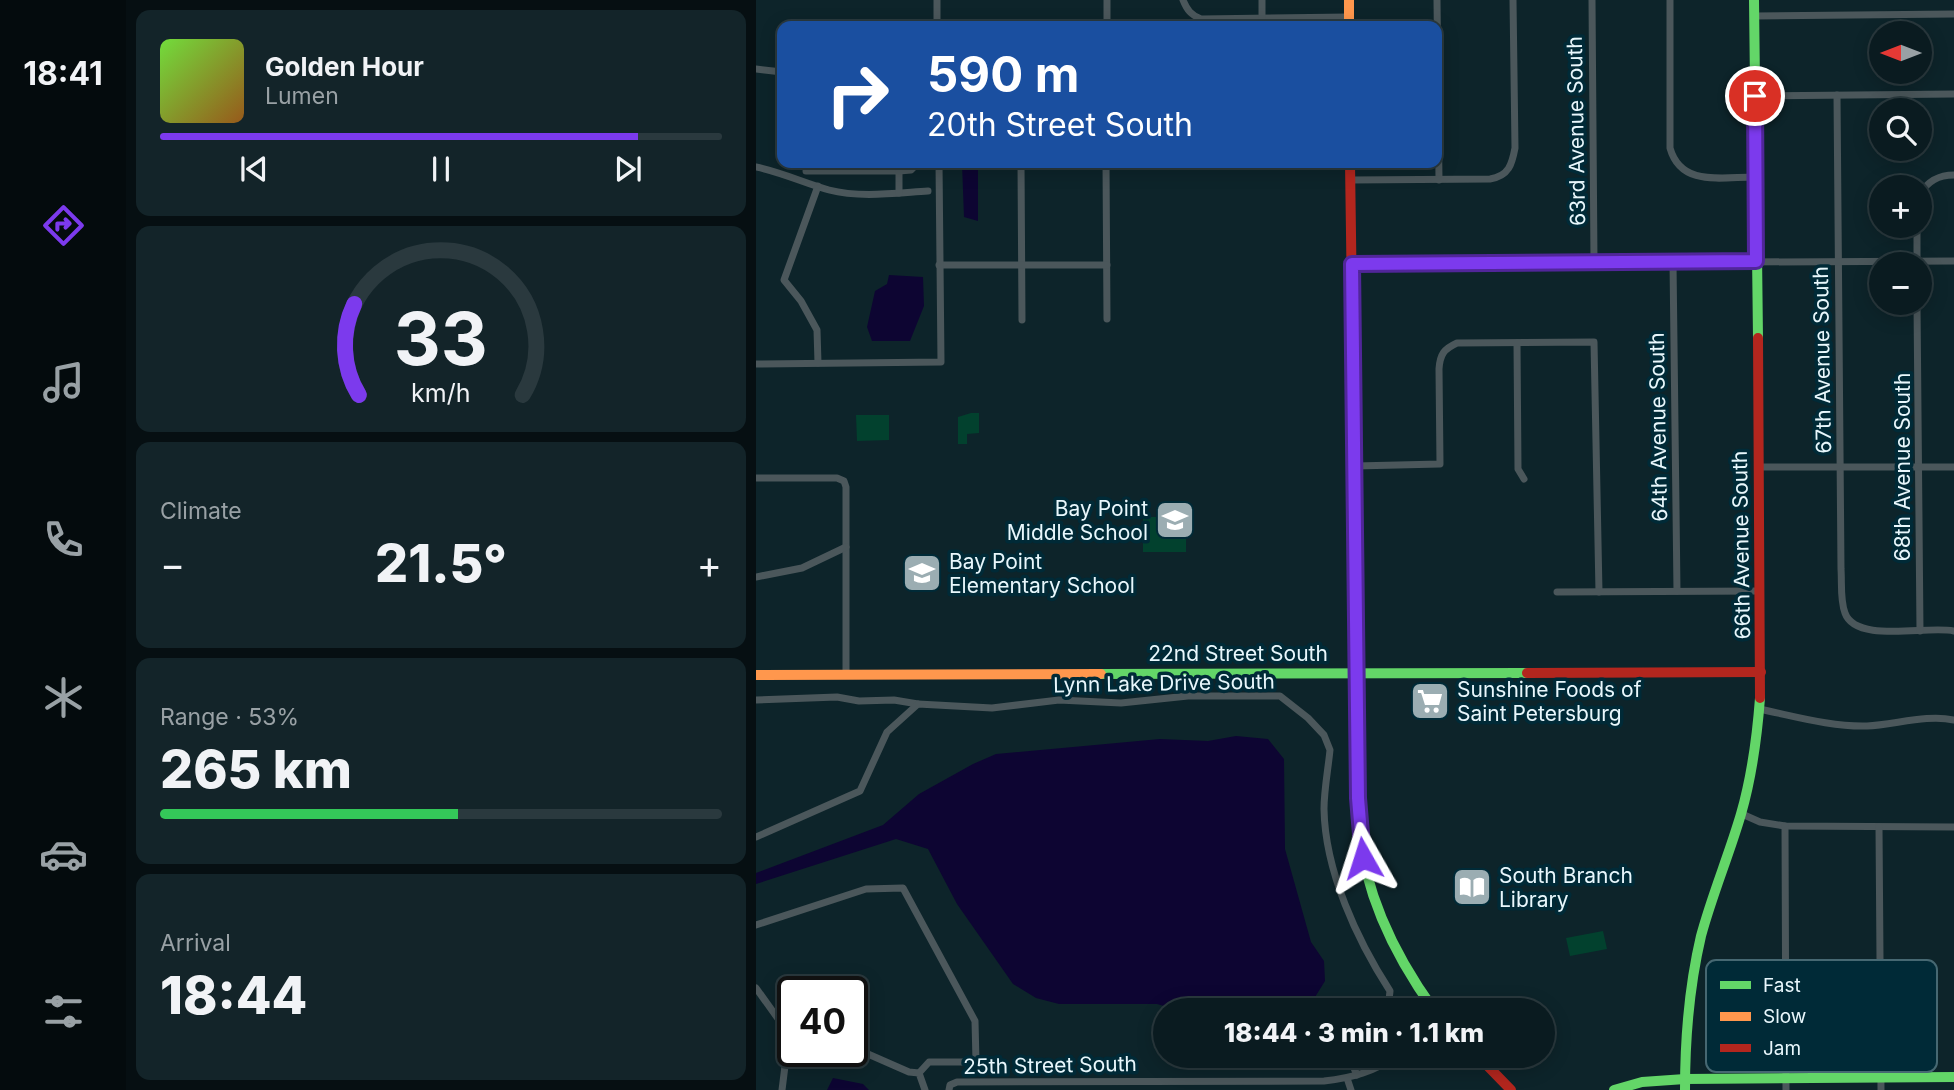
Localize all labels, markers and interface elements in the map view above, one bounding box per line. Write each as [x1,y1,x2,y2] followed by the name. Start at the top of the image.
[1869,21,1932,84] north arrow
[1869,21,1932,315] map controls
[1562,36,1590,226] street label: 63rd Avenue South
[927,45,1080,104] text: 590 m
[812,49,903,140] icon: right
[265,51,424,82] text: Golden Hour
[23,54,103,93] text: 18:41
[1725,66,1785,126] pin
[1736,77,1774,115] icon: arrive
[265,82,339,110] text: Lumen
[1869,98,1932,161] button: search
[927,105,1193,144] text: 20th Street South
[235,150,273,188] icon: previous
[422,150,460,188] icon: pause
[609,150,647,188] icon: next
[1869,175,1932,238] button: +
[39,201,88,250] icon: directions
[1869,252,1932,315] button: −
[1808,266,1836,454] street label: 67th Avenue South
[394,294,488,383] text: 33
[1644,332,1672,522] street label: 64th Avenue South
[39,358,88,407] icon: music
[1890,373,1915,561] street label: 68th Avenue South
[411,378,471,408] text: km/h
[1727,450,1755,640] street label: 66th Avenue South
[1007,496,1148,545] place label: Bay Point Middle School
[160,497,242,525] text: Climate
[1154,499,1196,541] school or university icon: Bay Point Middle School
[39,515,88,564] icon: phone
[375,532,507,595] text: 21.5°
[160,541,185,587] text: −
[697,541,722,587] text: +
[949,549,1135,598] place label: Bay Point Elementary School
[901,552,943,594] school or university icon: Bay Point Elementary School
[1148,641,1328,666] street label: 22nd Street South
[1053,669,1275,697] street label: Lynn Lake Drive South
[39,673,88,722] icon: climate
[1457,677,1642,726] place label: Sunshine Foods of Saint Petersburg
[1409,680,1451,722] supermarket icon: Sunshine Foods of Saint Petersburg
[160,703,299,731] text: Range · 53%
[160,738,352,801] text: 265 km
[1326,821,1400,895] position arrow
[39,830,88,879] icon: car
[1499,863,1633,912] place label: South Branch Library
[1451,866,1493,908] library icon: South Branch Library
[160,929,231,957] text: Arrival
[1706,960,1937,1072] legend
[160,964,307,1027] text: 18:44
[1763,974,1801,997] text: Fast
[777,976,868,1067] speed limit sign: 40
[39,987,88,1036] icon: filters
[1763,1005,1806,1028] text: Slow
[1224,1017,1484,1048] text: 18:44 · 3 min · 1.1 km
[1763,1037,1801,1060] text: Jam
[963,1051,1137,1079] street label: 25th Street South

